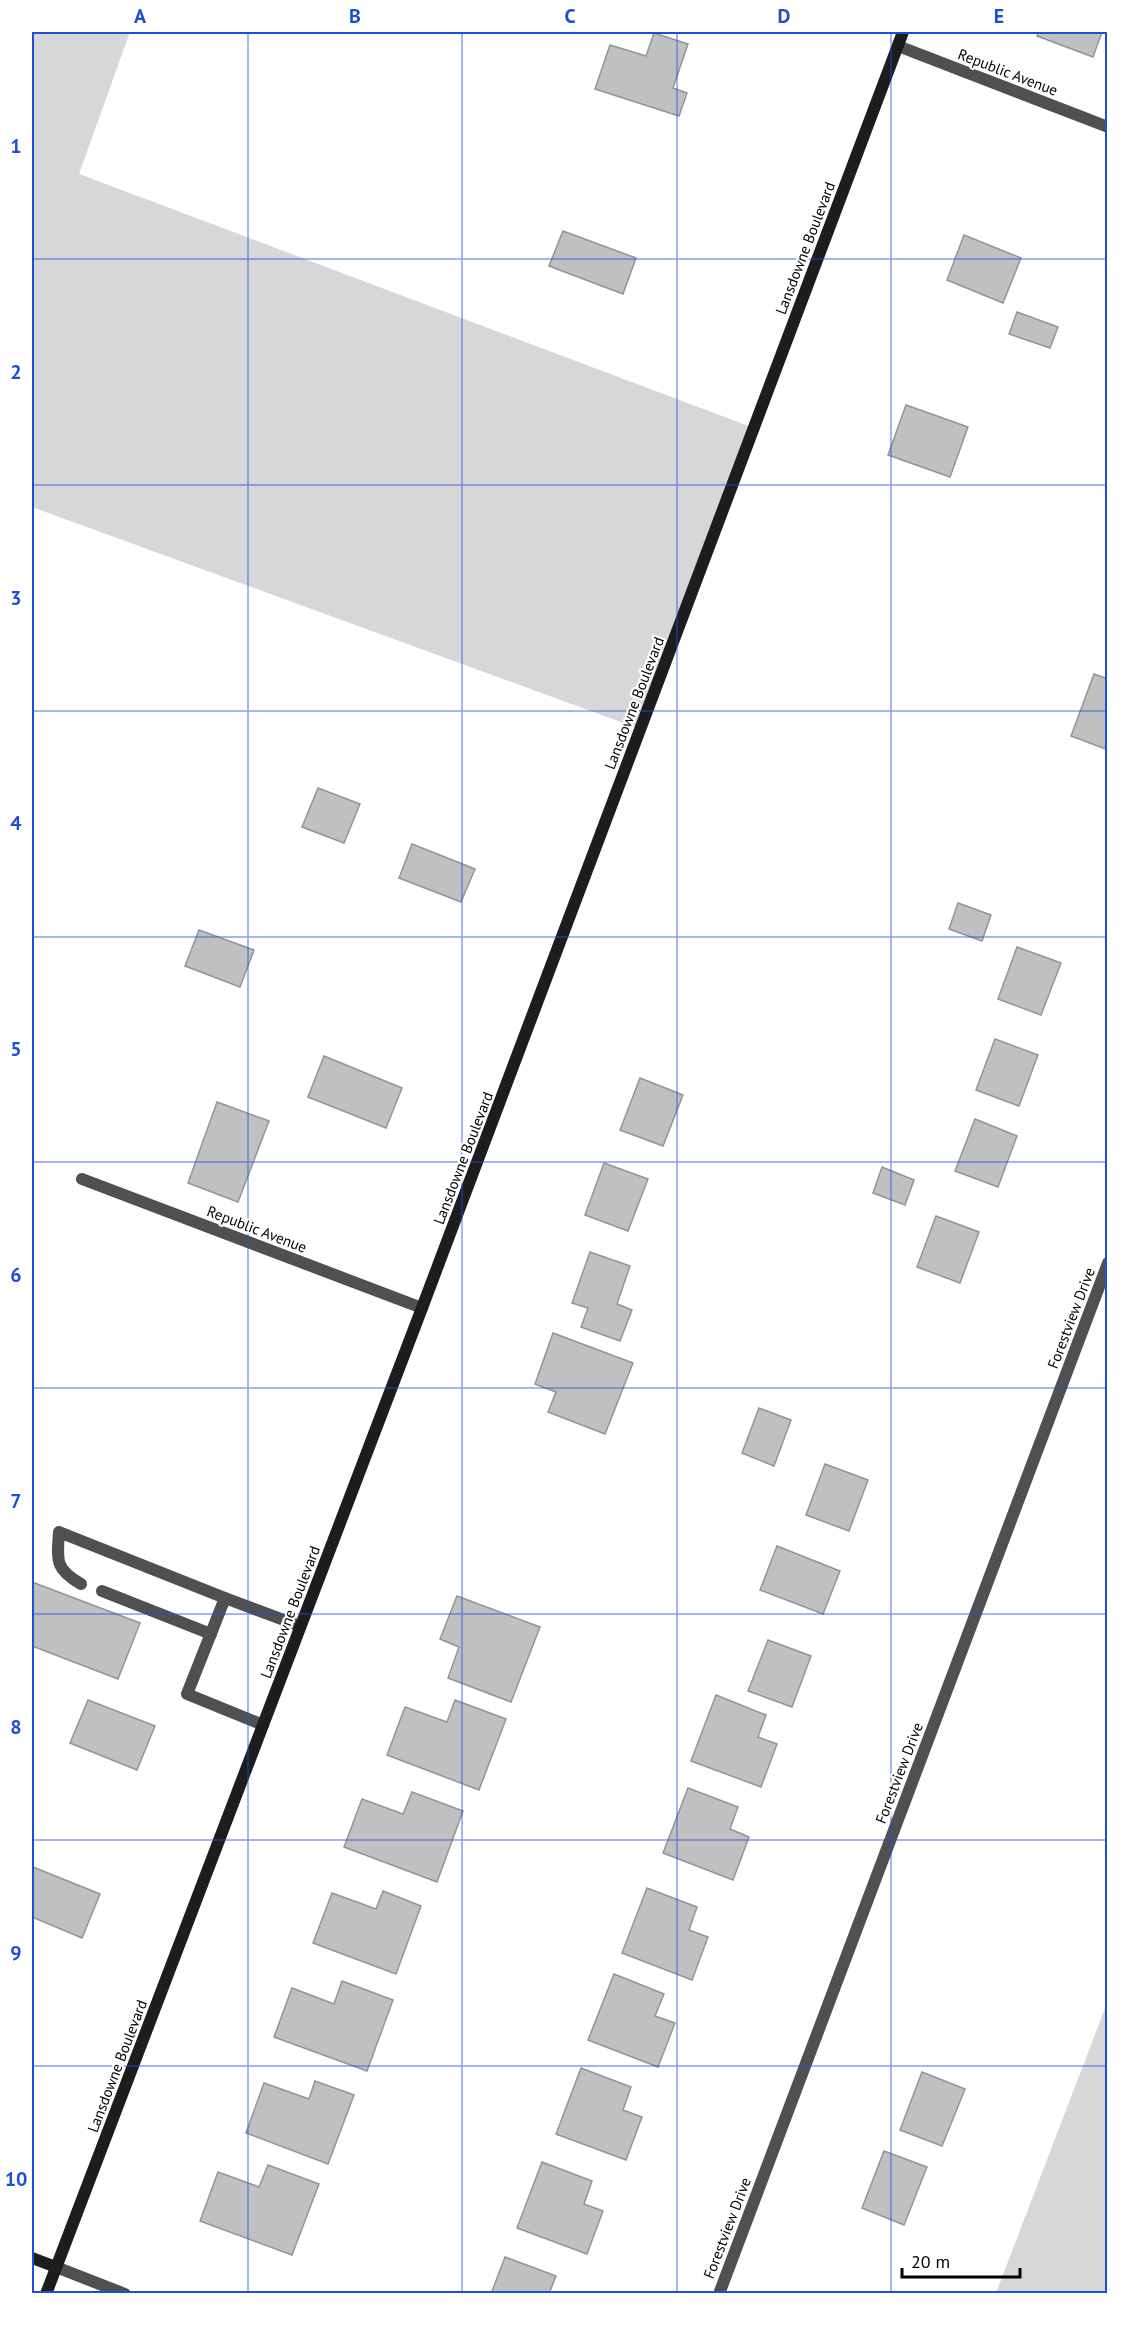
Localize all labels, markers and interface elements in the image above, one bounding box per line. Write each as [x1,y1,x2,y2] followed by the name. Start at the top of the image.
[134,3,147,29] text: A
[349,3,361,29] text: B
[564,3,576,29] text: C
[778,3,791,29] text: D
[994,3,1004,29] text: E
[955,44,1061,100] street label: Republic Avenue
[10,133,22,159] text: 1
[771,179,839,317] street label: Lansdowne Boulevard
[10,359,22,385] text: 2
[10,585,22,611] text: 3
[600,634,668,772] street label: Lansdowne Boulevard
[10,810,22,836] text: 4
[10,1036,22,1062] text: 5
[429,1089,497,1227] street label: Lansdowne Boulevard
[204,1201,310,1257] street label: Republic Avenue
[10,1262,22,1288] text: 6
[1043,1265,1099,1371] street label: Forestview Drive
[10,1488,22,1514] text: 7
[256,1543,324,1681] street label: Lansdowne Boulevard
[10,1714,22,1740] text: 8
[871,1720,927,1826] street label: Forestview Drive
[10,1940,22,1966] text: 9
[83,1997,151,2135] street label: Lansdowne Boulevard
[5,2166,27,2192] text: 10
[699,2175,755,2281] street label: Forestview Drive
[902,2241,1020,2279] scale bar
[911,2250,950,2273] text: 20 m

